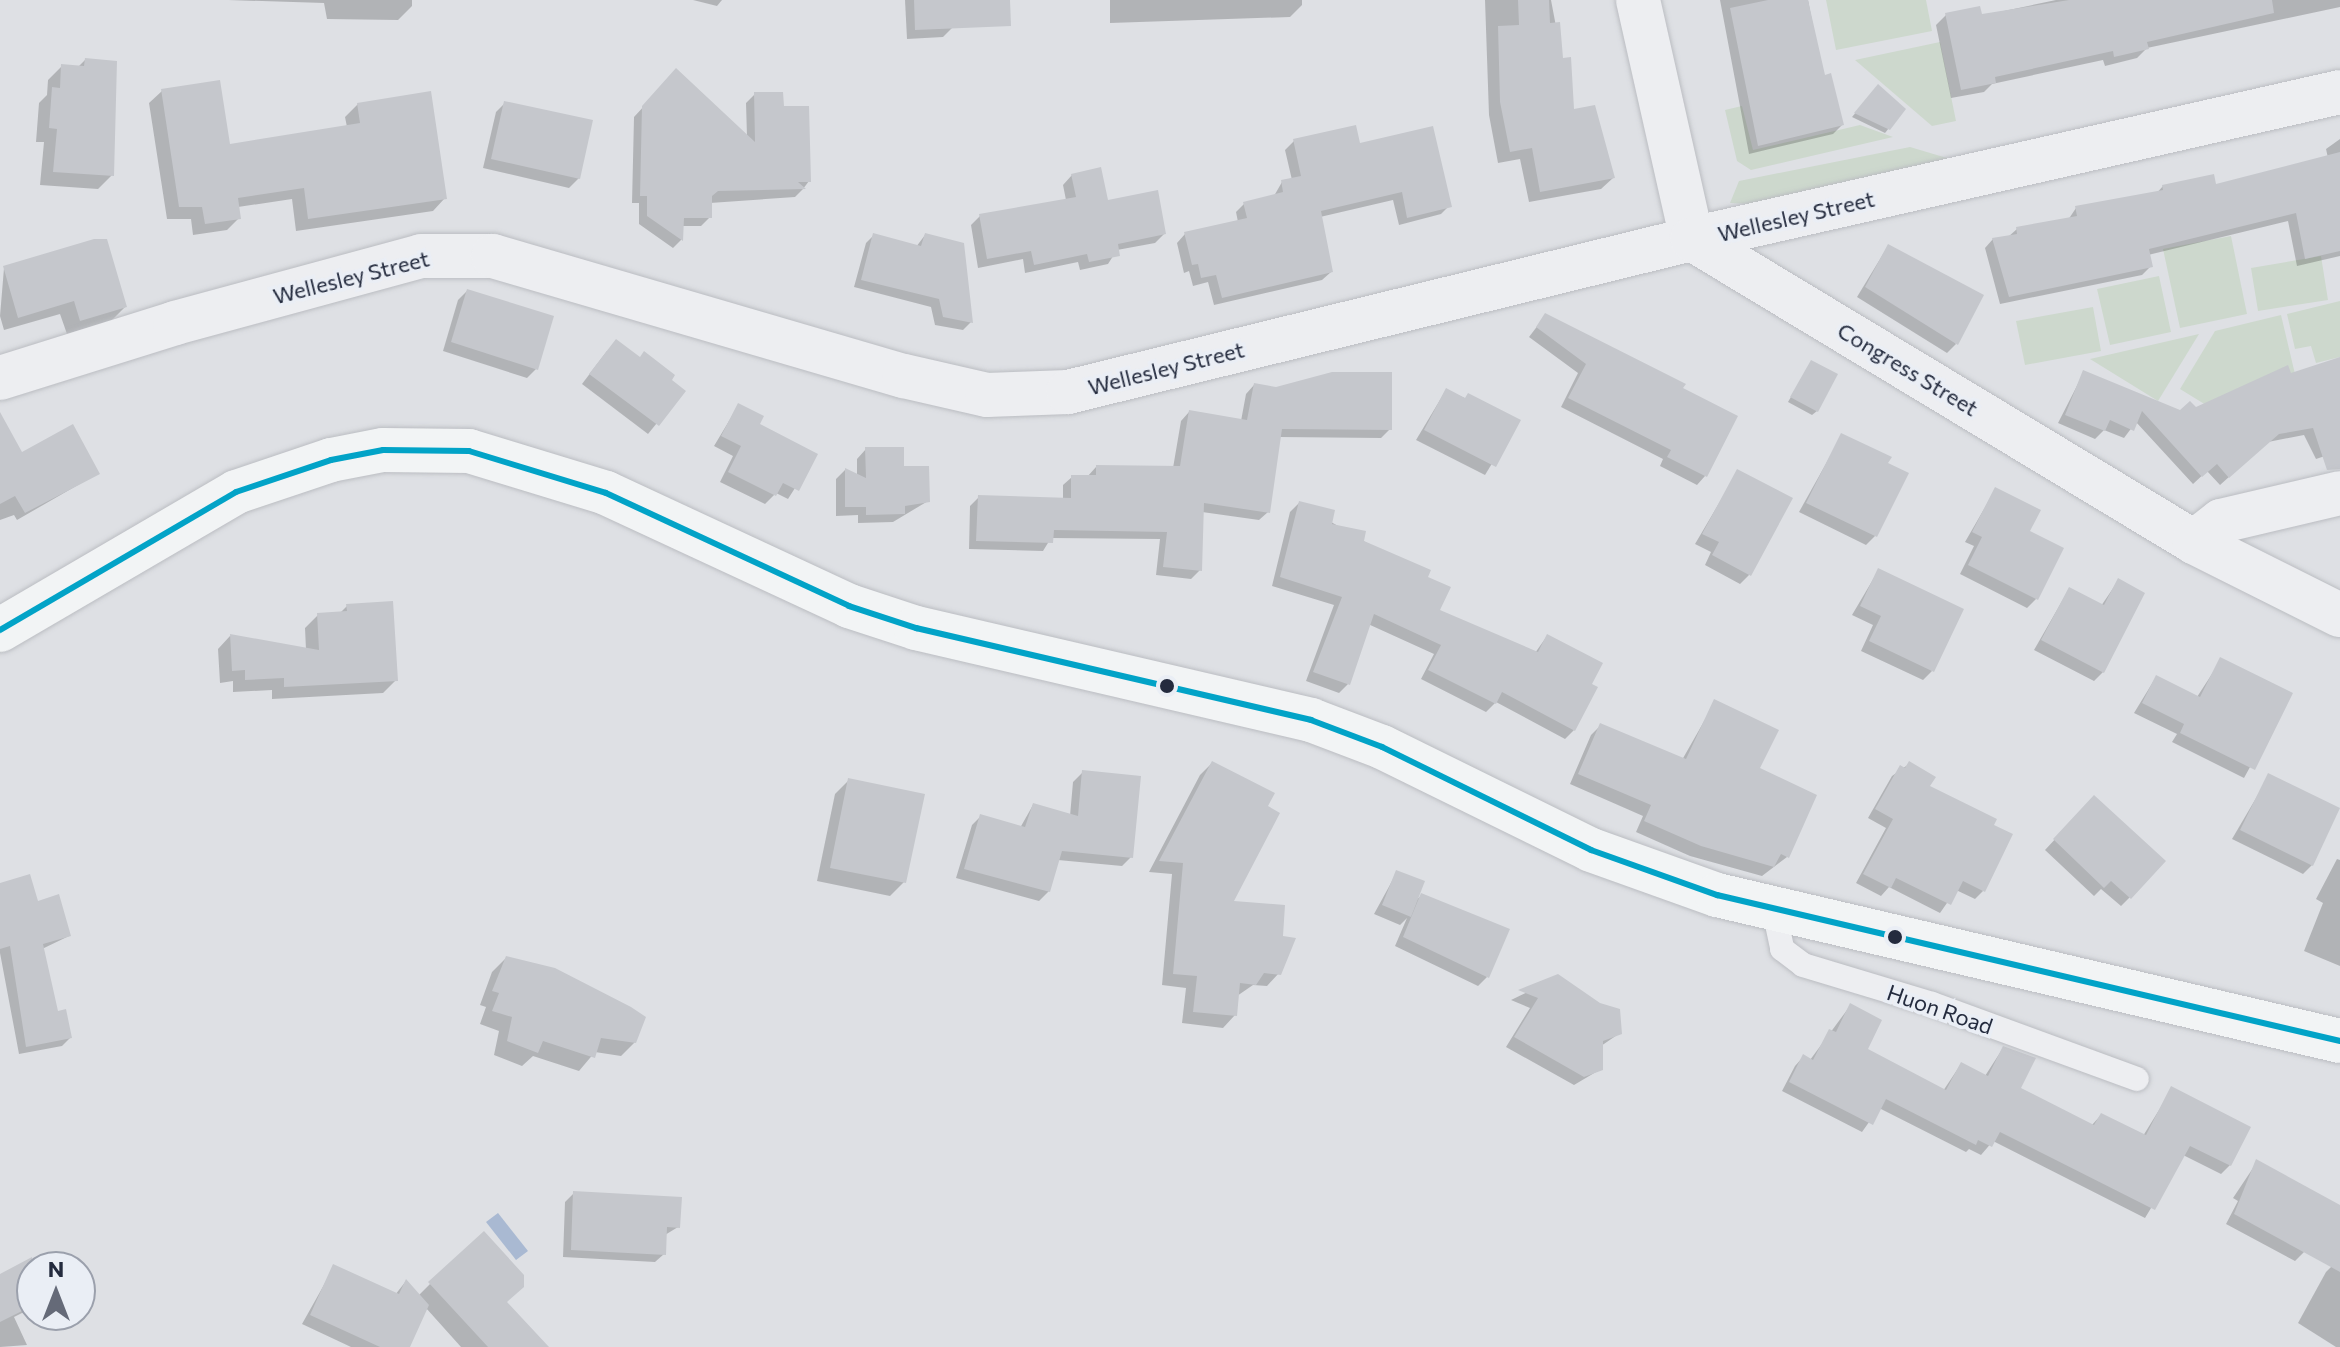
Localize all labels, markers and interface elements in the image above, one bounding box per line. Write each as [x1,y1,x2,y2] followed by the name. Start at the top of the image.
[1715,185,1877,247] street label: Wellesley Street
[270,245,432,309] street label: Wellesley Street
[1833,317,1983,421] street label: Congress Street
[1085,336,1247,400] street label: Wellesley Street
[1159,678,1175,694] unlabelled marker
[1887,929,1903,945] unlabelled marker
[1884,979,1996,1039] street label: Huon Road
[16,1251,96,1331] north arrow
[48,1255,64,1282] text: N

